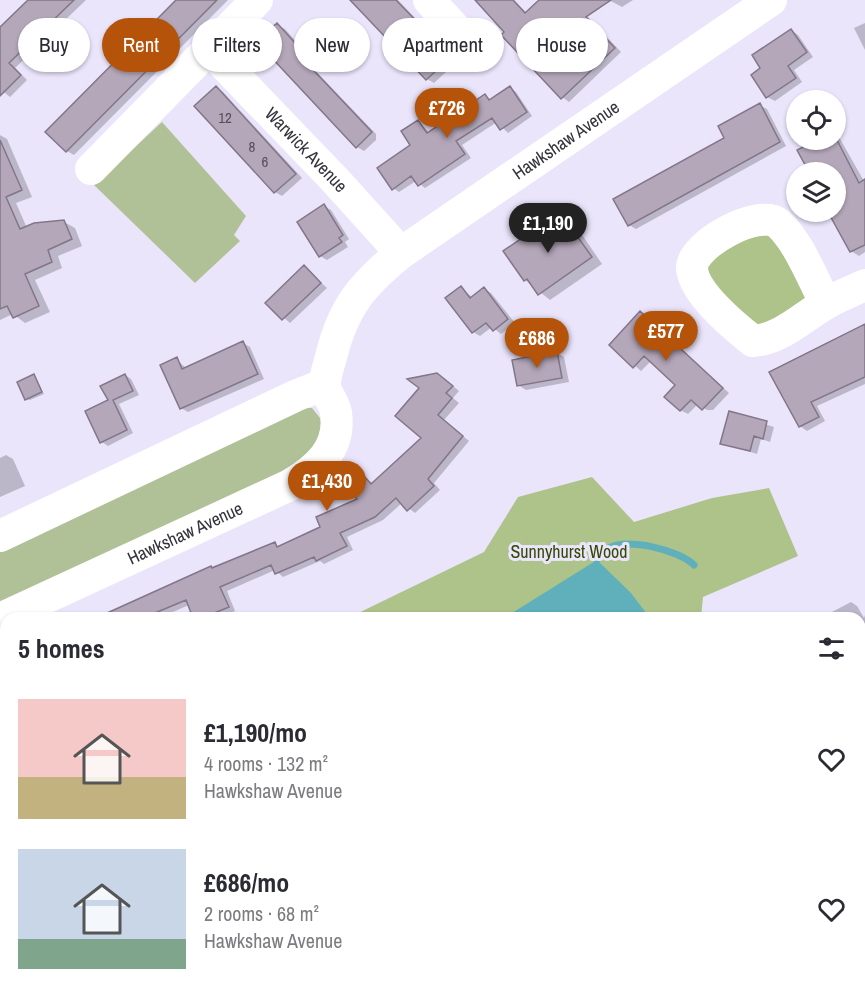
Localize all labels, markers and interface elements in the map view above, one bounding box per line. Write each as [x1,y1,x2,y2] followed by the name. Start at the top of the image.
[18,18,90,72] chip: Buy
[102,18,180,72] chip: Rent
[192,18,282,72] chip: Filters
[294,18,370,72] chip: New
[382,18,504,72] chip: Apartment
[516,18,608,72] chip: House
[411,88,483,139] pin: £726
[786,90,846,222] map controls
[786,90,846,150] button: locate
[429,94,465,121] text: £726
[507,94,624,185] street label: Hawkshaw Avenue
[260,102,353,198] street label: Warwick Avenue
[218,107,232,128] house number: 12
[249,136,256,157] house number: 8
[262,151,269,172] house number: 6
[786,162,846,222] button: layers
[499,203,597,254] pin: £1,190
[523,209,573,236] text: £1,190
[630,311,702,362] pin: £577
[648,317,684,344] text: £577
[501,318,573,369] pin: £686
[519,324,555,351] text: £686
[278,461,376,512] pin: £1,430
[302,467,352,494] text: £1,430
[123,496,247,570] street label: Hawkshaw Avenue
[510,539,628,564] park label: Sunnyhurst Wood
[18,631,105,666] text: 5 homes
[815,632,848,665] icon: filters
[204,715,307,750] text: £1,190/mo
[66,723,138,795] icon: home
[815,743,848,776] icon: heart
[204,750,328,777] text: 4 rooms · 132 m²
[204,777,342,804] text: Hawkshaw Avenue
[204,865,289,900] text: £686/mo
[66,873,138,945] icon: home
[815,893,848,926] icon: heart
[204,900,319,927] text: 2 rooms · 68 m²
[204,927,342,954] text: Hawkshaw Avenue

